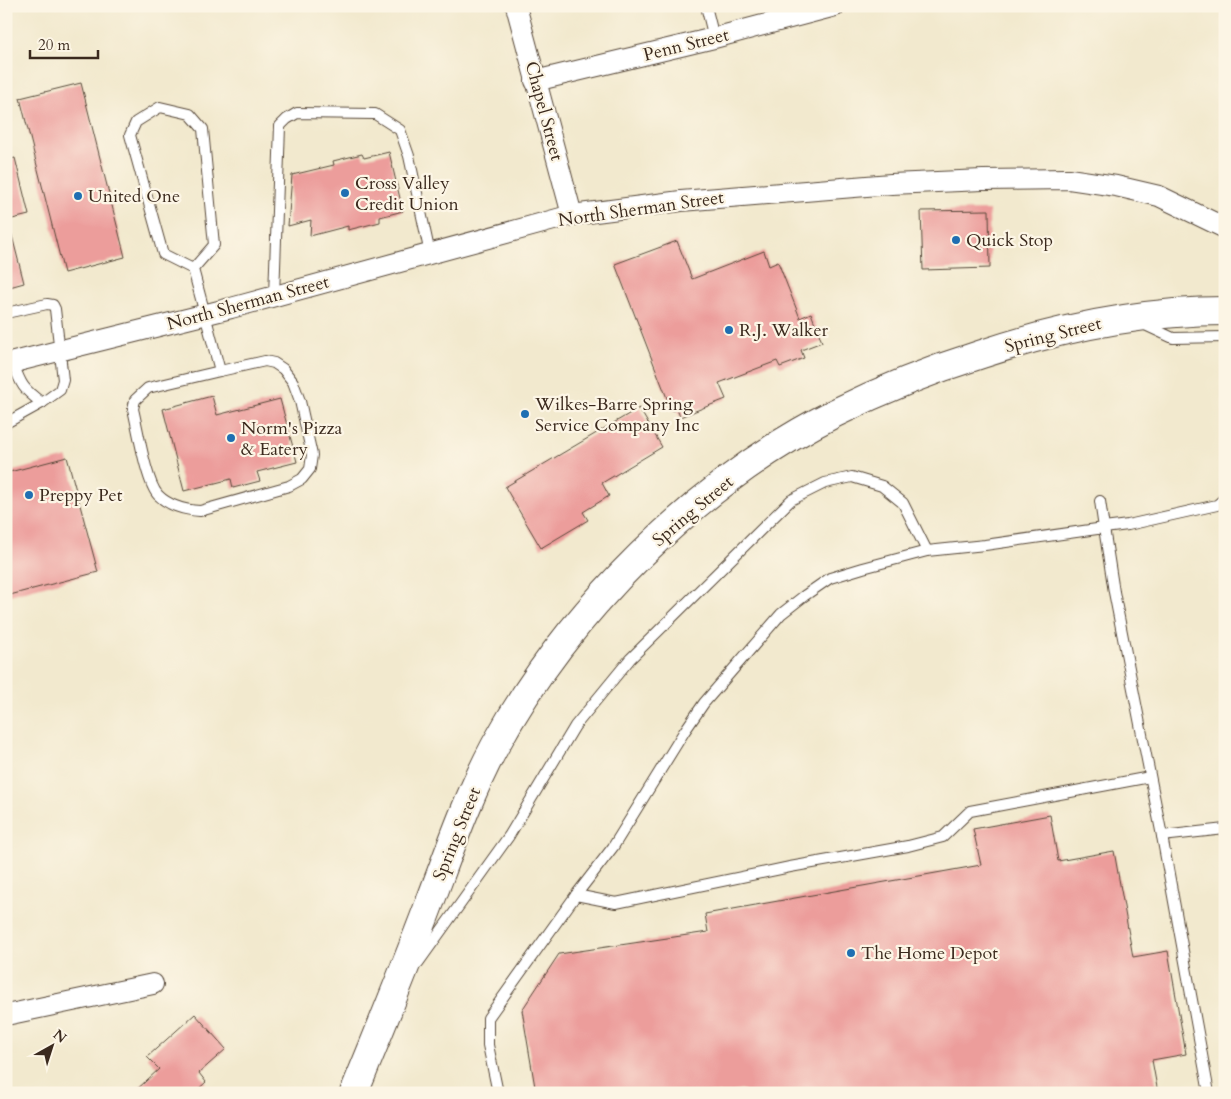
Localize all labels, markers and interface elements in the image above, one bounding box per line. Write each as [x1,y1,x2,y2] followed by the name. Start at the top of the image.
[641,22,732,68] street label: Penn Street
[30,28,98,60] scale bar
[38,35,70,55] text: 20 m
[519,59,569,164] street label: Chapel Street
[355,171,459,217] place label: Cross Valley Credit Union
[88,184,180,209] place label: United One
[557,185,726,233] street label: North Sherman Street
[339,187,351,199] marker: Cross Valley Credit Union
[72,190,84,202] marker: United One
[966,228,1053,253] place label: Quick Stop
[950,234,962,246] marker: Quick Stop
[164,269,332,337] street label: North Sherman Street
[1002,311,1104,359] street label: Spring Street
[739,318,829,343] place label: R.J. Walker
[723,324,735,336] marker: R.J. Walker
[534,392,699,438] place label: Wilkes-Barre Spring Service Company Inc
[519,408,531,420] marker: Wilkes-Barre Spring Service Company Inc
[241,416,343,462] place label: Norm's Pizza & Eatery
[225,432,237,444] marker: Norm's Pizza & Eatery
[647,470,739,552] street label: Spring Street
[39,483,123,508] place label: Preppy Pet
[23,489,35,501] marker: Preppy Pet
[427,783,487,884] street label: Spring Street
[861,941,998,966] place label: The Home Depot
[845,947,857,959] marker: The Home Depot
[28,1022,78,1072] north arrow
[49,1025,71,1047] text: N

